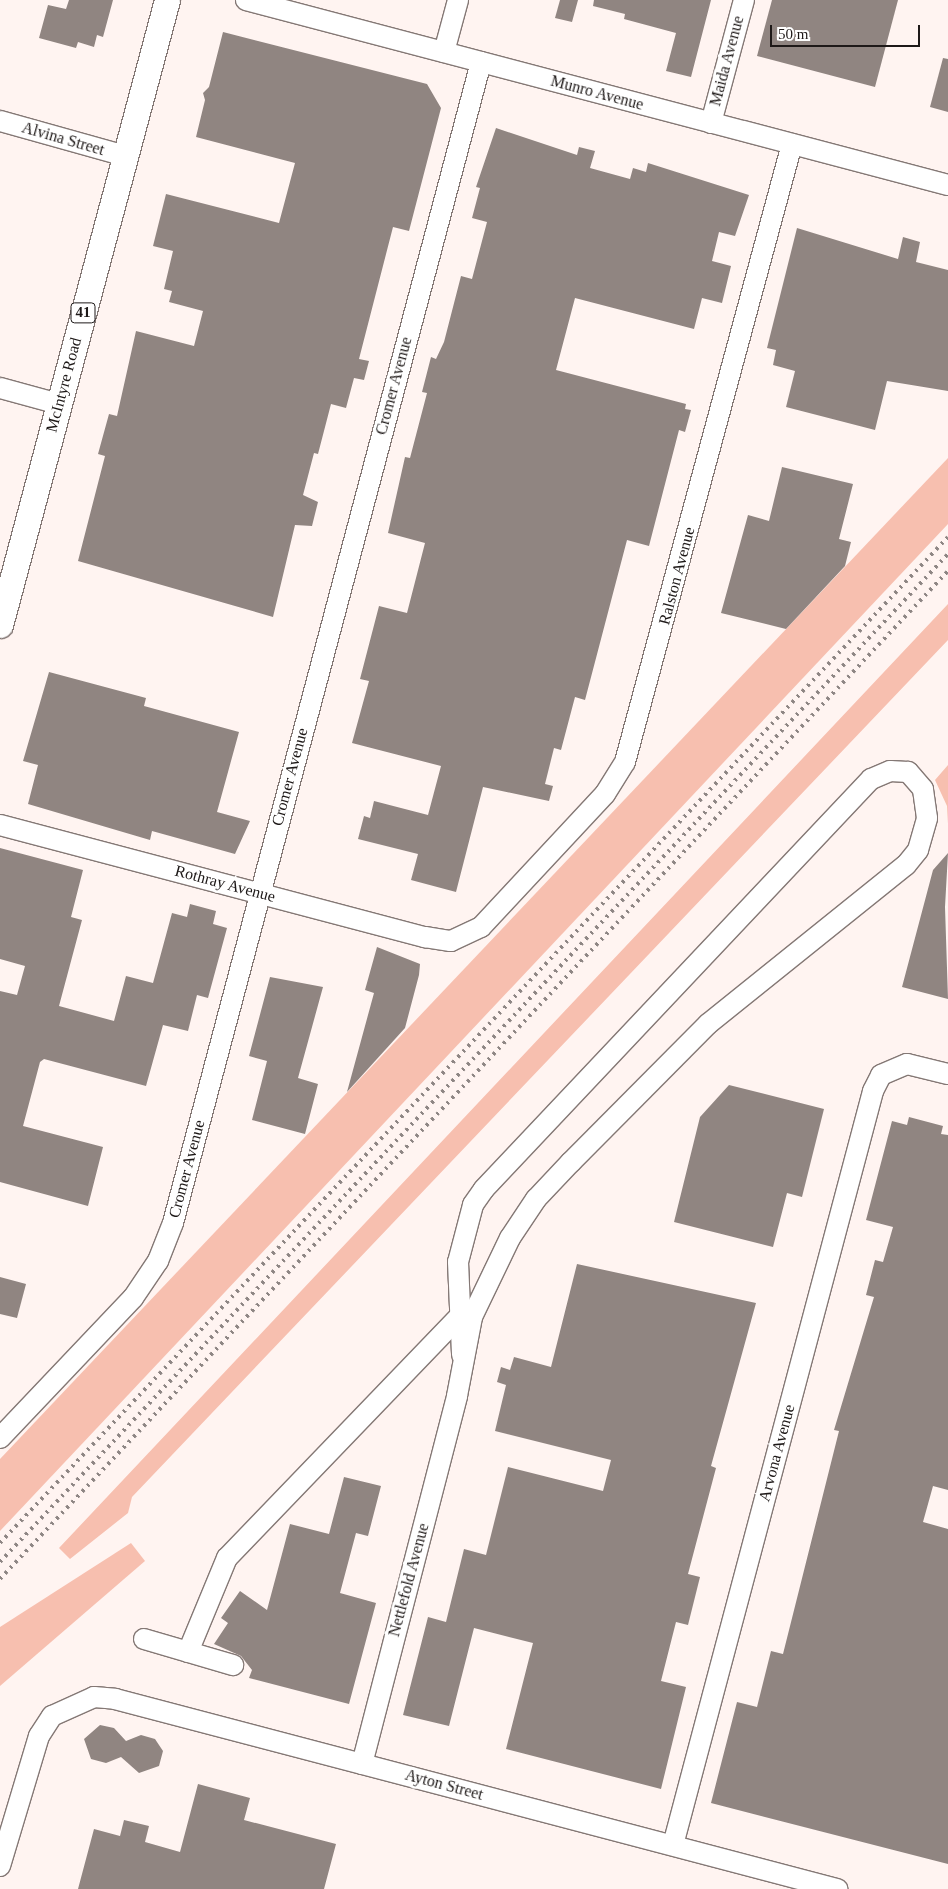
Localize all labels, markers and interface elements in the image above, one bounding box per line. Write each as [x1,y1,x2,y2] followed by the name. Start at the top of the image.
[706,13,748,109] street label: Maida Avenue
[773,15,923,47] scale bar
[778,26,808,42] text: 50 m
[548,71,646,115] street label: Munro Avenue
[20,118,106,160] street label: Alvina Street
[70,300,96,326] road number: 41
[372,335,416,437] street label: Cromer Avenue
[42,336,86,434] street label: McIntyre Road
[655,525,699,627] street label: Ralston Avenue
[268,726,312,828] street label: Cromer Avenue
[172,861,278,907] street label: Rothray Avenue
[165,1118,209,1220] street label: Cromer Avenue
[755,1402,799,1504] street label: Arvona Avenue
[385,1521,433,1639] street label: Nettlefold Avenue
[403,1765,485,1805] street label: Ayton Street

